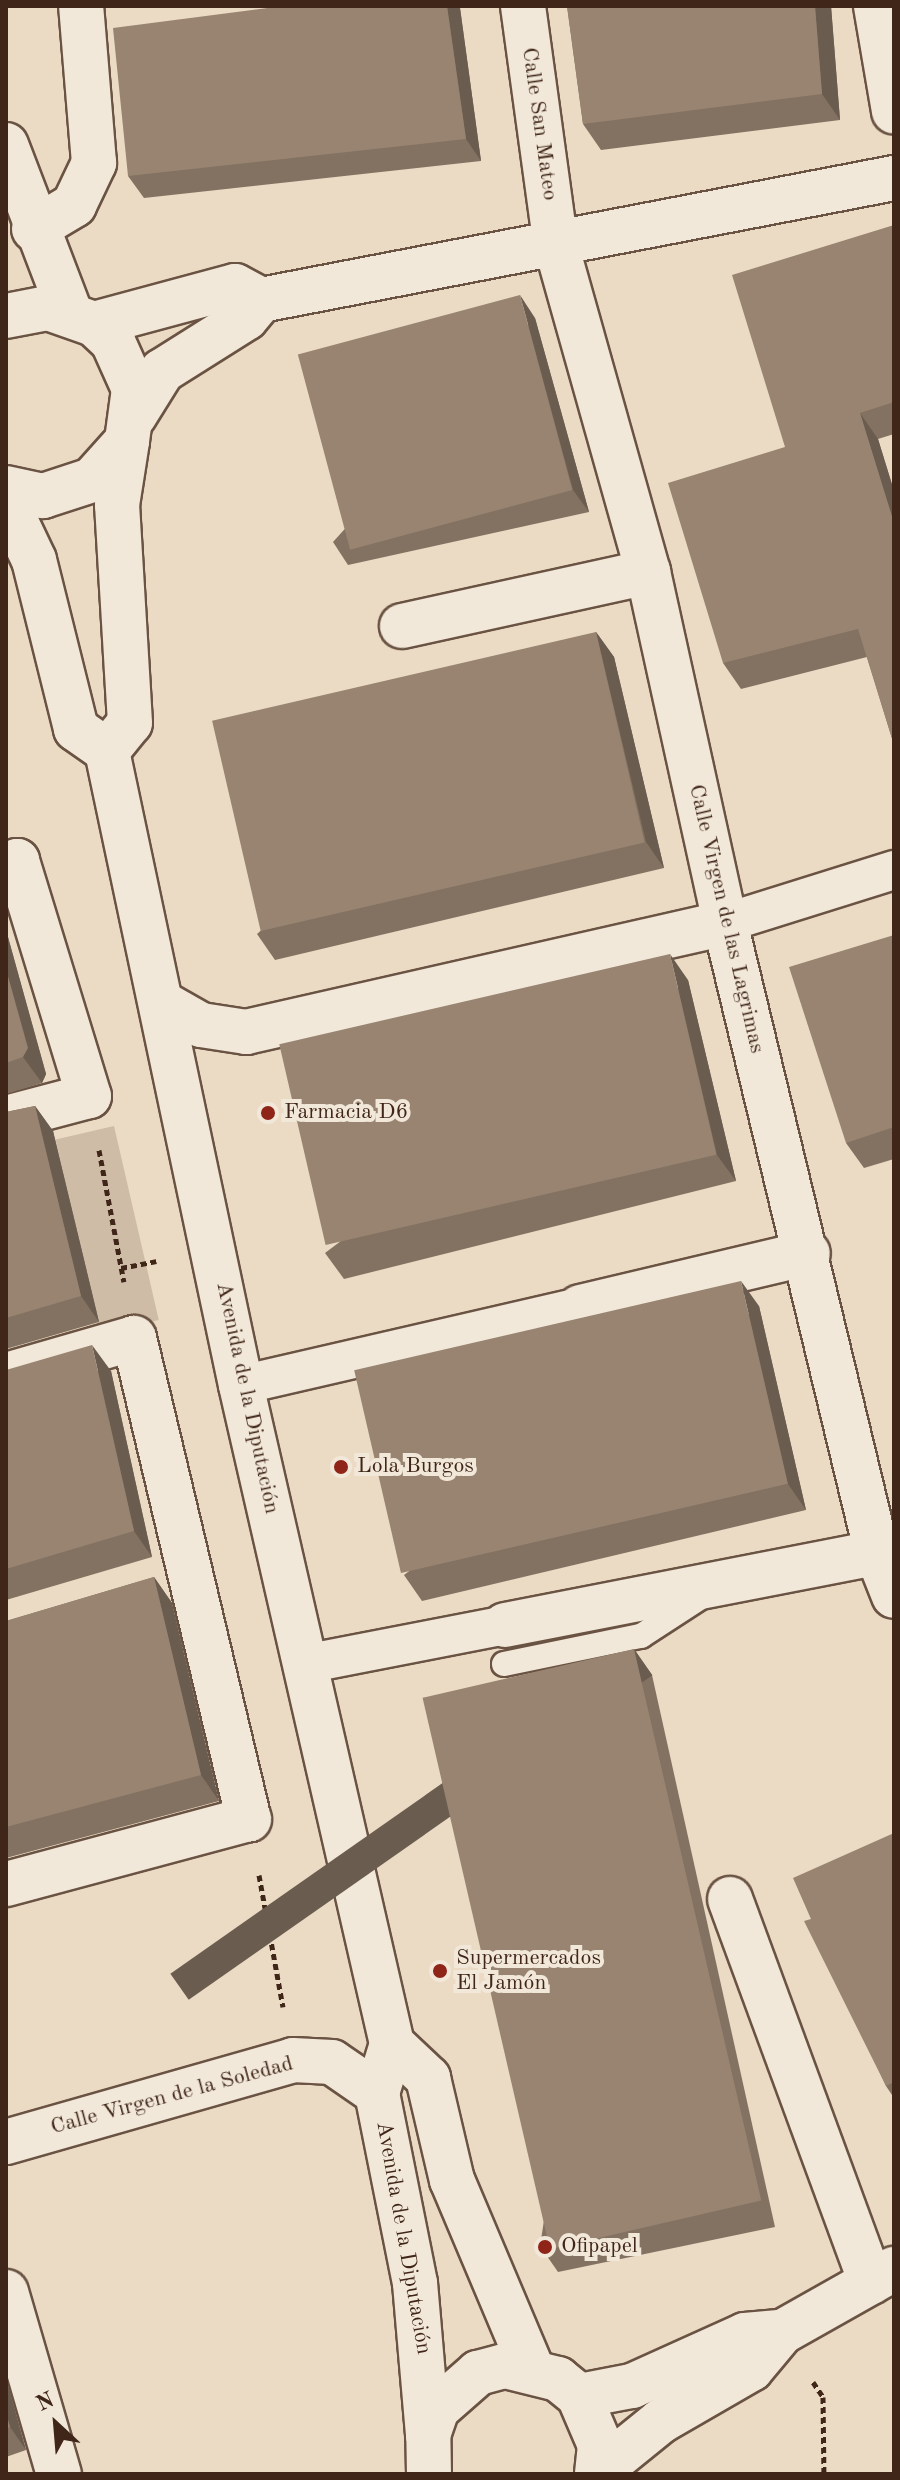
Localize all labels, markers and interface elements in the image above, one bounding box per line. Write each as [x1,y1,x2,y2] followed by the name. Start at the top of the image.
[515,46,563,202] street label: Calle San Mateo
[682,782,770,1056] street label: Calle Virgen de las Lagrimas
[284,1100,408,1126] place label: Farmacia D6
[259,1104,277,1122] marker: Farmacia D6
[210,1280,284,1516] street label: Avenida de la Diputación
[357,1454,474,1480] place label: Lola Burgos
[332,1458,350,1476] marker: Lola Burgos
[456,1945,601,1996] place label: Supermercados El Jamón
[431,1962,449,1980] marker: Supermercados El Jamón
[48,2051,296,2141] street label: Calle Virgen de la Soledad
[369,2119,437,2357] street label: Avenida de la Diputación
[561,2234,638,2260] place label: Ofipapel
[536,2238,554,2256] marker: Ofipapel
[16,2384,96,2464] north arrow
[33,2389,58,2416] text: N

